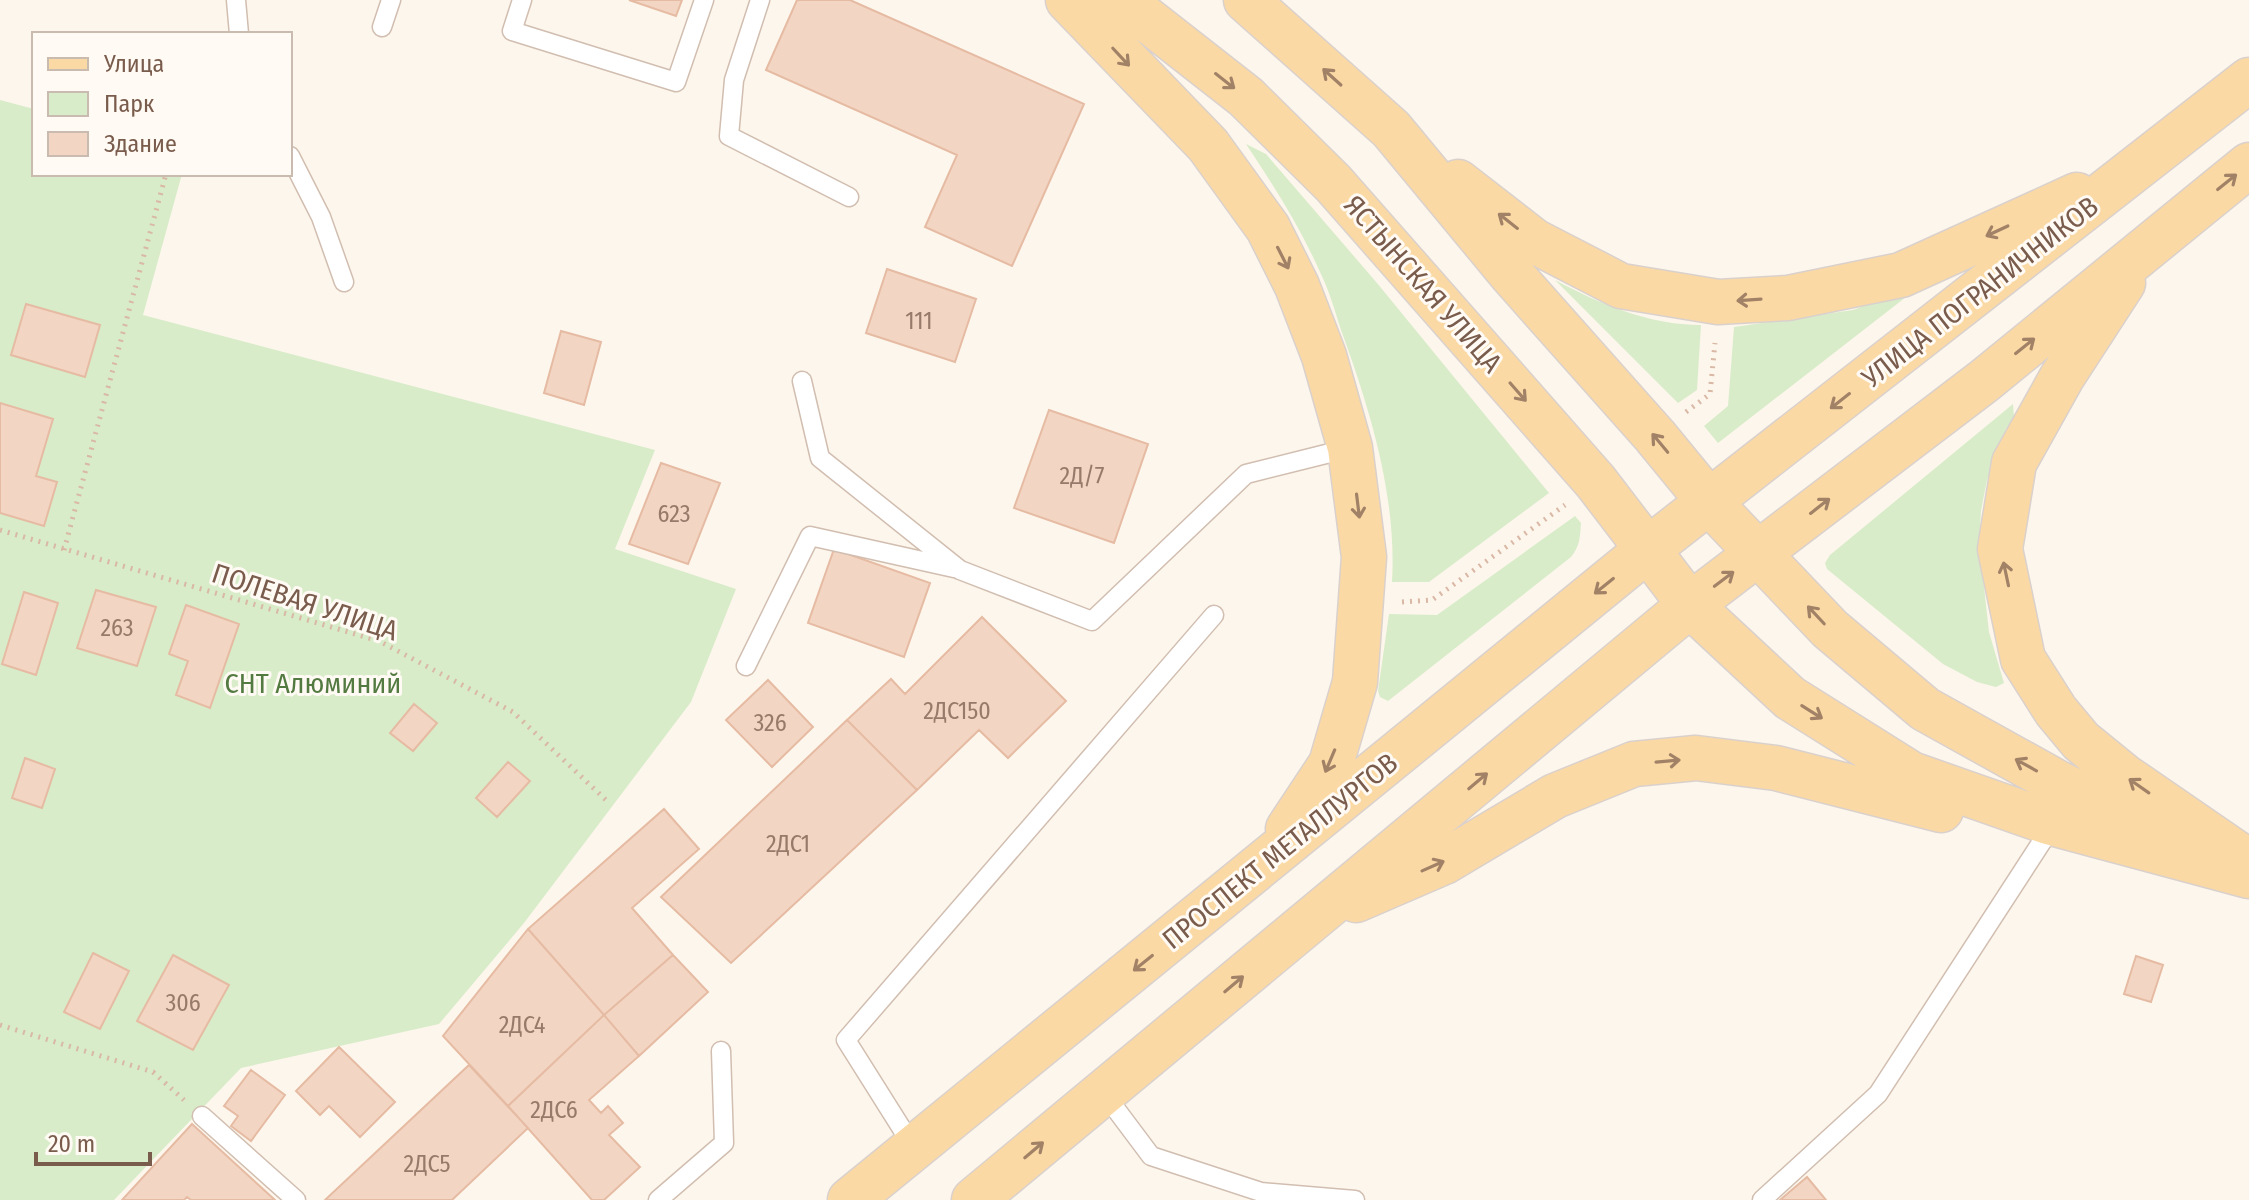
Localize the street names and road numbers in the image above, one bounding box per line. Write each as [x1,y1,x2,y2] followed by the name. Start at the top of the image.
[1337,189,1509,380] street label: ЯСТЫНСКАЯ УЛИЦА
[1855,190,2105,395] street label: УЛИЦА ПОГРАНИЧНИКОВ
[208,556,402,648] street label: ПОЛЕВАЯ УЛИЦА
[1156,746,1404,956] street label: ПРОСПЕКТ МЕТАЛЛУРГОВ

